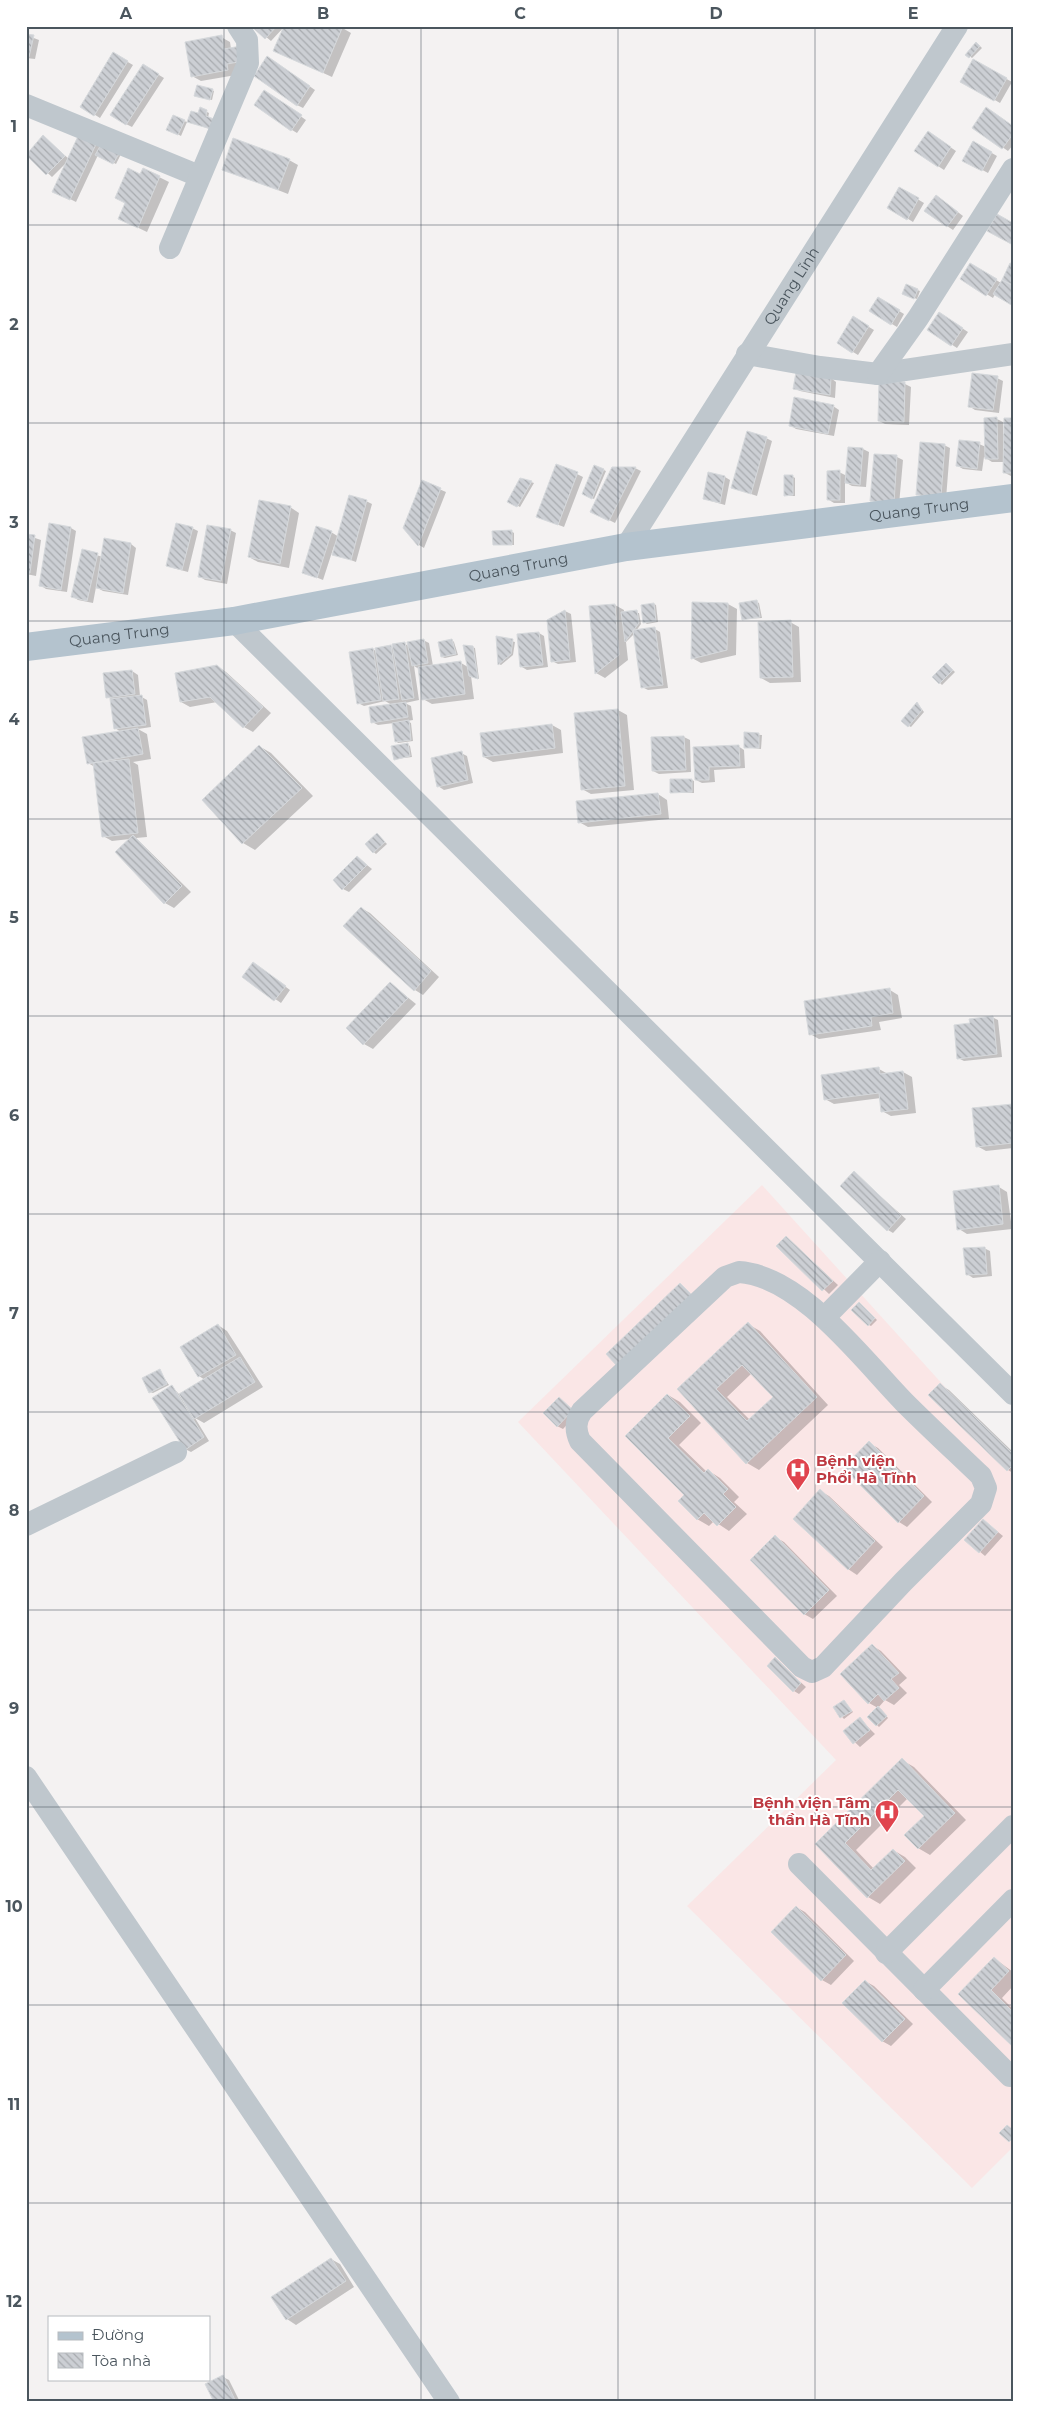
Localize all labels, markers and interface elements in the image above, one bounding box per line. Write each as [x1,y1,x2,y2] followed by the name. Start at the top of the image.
[119,4,133,23] text: A
[317,4,329,23] text: B
[514,4,526,23] text: C
[709,4,723,23] text: D
[908,4,918,23] text: E
[11,117,17,136] text: 1
[759,243,823,329] street label: Quang Lĩnh
[9,315,19,334] text: 2
[868,494,970,525] street label: Quang Trung
[8,513,19,532] text: 3
[467,548,570,586] street label: Quang Trung
[68,619,170,651] street label: Quang Trung
[8,710,20,729] text: 4
[9,908,19,927] text: 5
[9,1106,19,1125] text: 6
[9,1304,19,1323] text: 7
[816,1451,917,1487] place label: Bệnh viện Phổi Hà Tĩnh
[785,1457,811,1491] hospital icon: Bệnh viện Phổi Hà Tĩnh
[9,1501,19,1520] text: 8
[9,1699,19,1718] text: 9
[753,1793,870,1829] place label: Bệnh viện Tâm thần Hà Tĩnh
[874,1799,900,1833] hospital icon: Bệnh viện Tâm thần Hà Tĩnh
[5,1897,23,1916] text: 10
[8,2095,20,2114] text: 11
[6,2292,22,2311] text: 12
[48,2316,210,2380] legend
[92,2325,144,2344] text: Đường
[92,2351,151,2370] text: Tòa nhà

